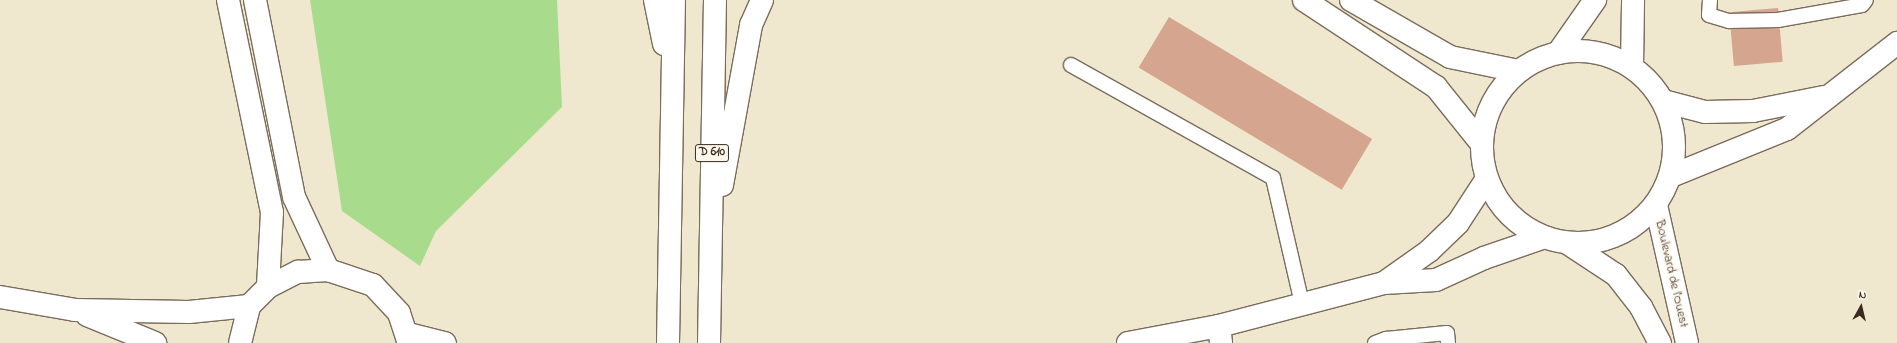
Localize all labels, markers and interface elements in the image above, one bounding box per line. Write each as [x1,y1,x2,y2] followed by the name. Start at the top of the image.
[694,143,730,163] road number: D 610
[1651,219,1691,329] street label: Boulevard de l'Ouest
[1841,287,1881,327] north arrow
[1858,287,1867,304] text: N

